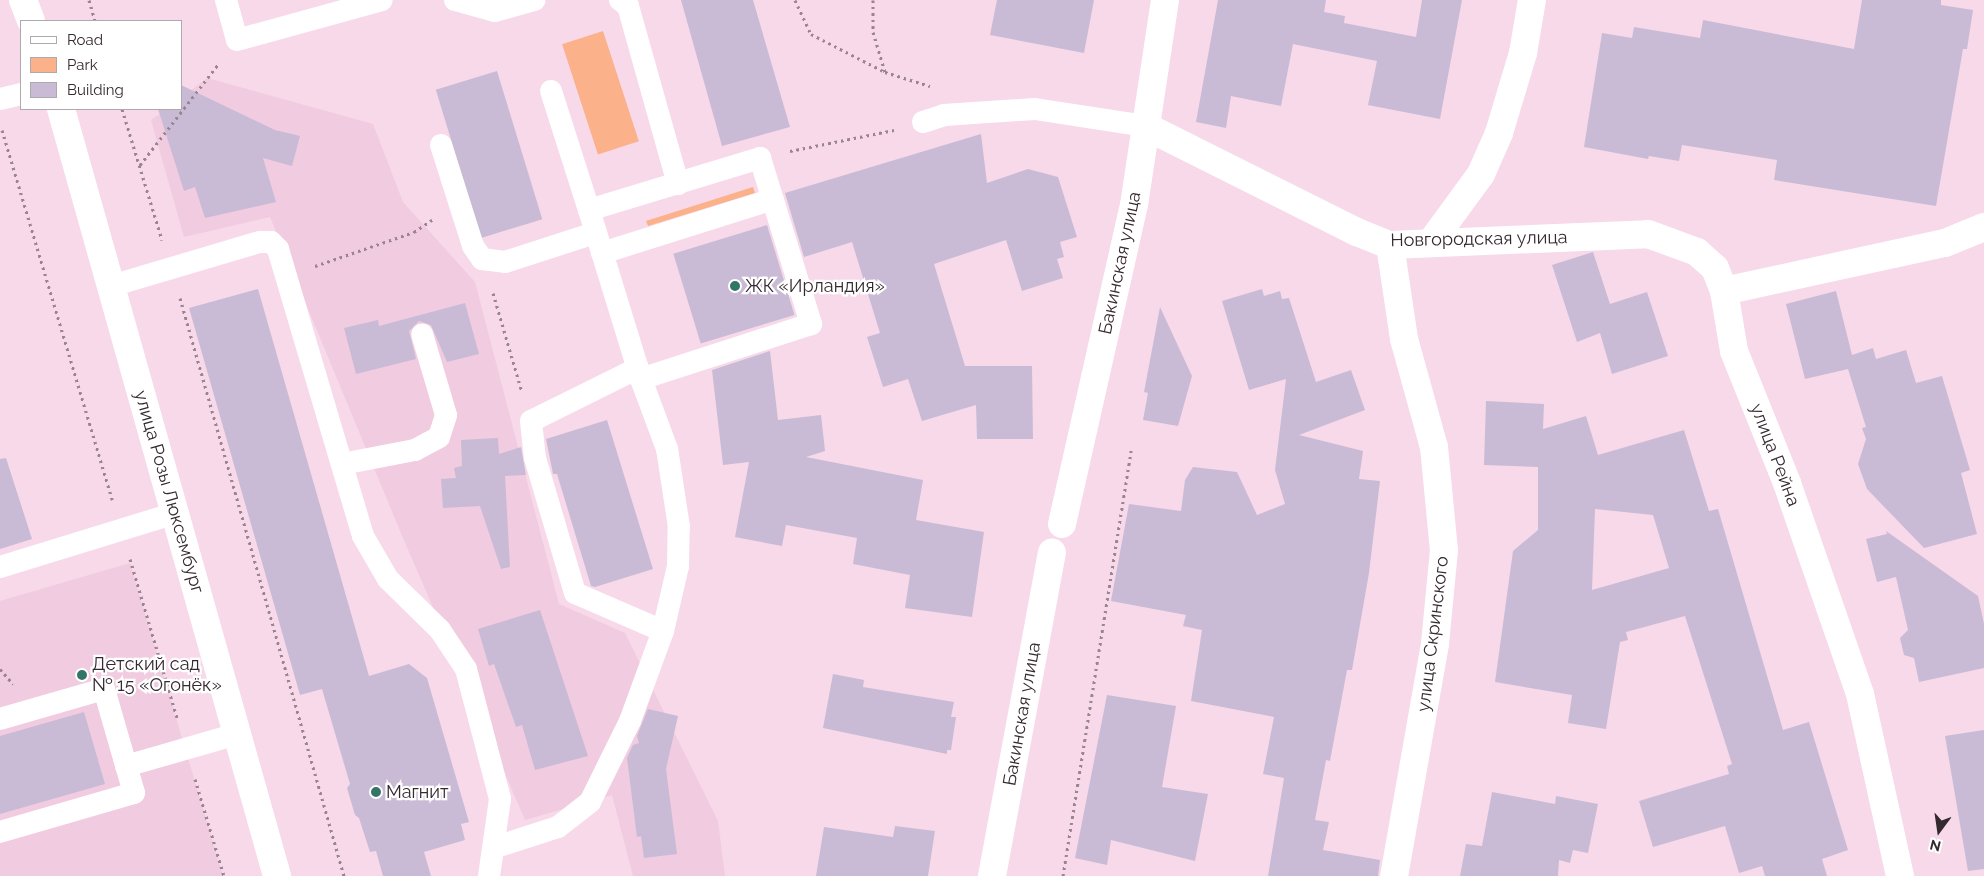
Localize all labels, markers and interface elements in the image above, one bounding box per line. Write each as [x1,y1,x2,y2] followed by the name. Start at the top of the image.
[20,20,182,110] legend
[67,31,103,49] text: Road
[67,56,98,74] text: Park
[67,81,124,99] text: Building
[1094,189,1146,337] street label: Бакинская улица
[1390,227,1568,251] street label: Новгородская улица
[745,275,885,297] place label: ЖК «Ирландия»
[729,280,741,292] marker: ЖК «Ирландия»
[130,388,208,596] street label: улица Розы Люксембург
[1746,401,1804,509] street label: улица Рейна
[1413,555,1453,713] street label: улица Скринского
[999,640,1045,788] street label: Бакинская улица
[92,654,222,696] place label: Детский сад № 15 «Огонёк»
[76,669,88,681] marker: Детский сад № 15 «Огонёк»
[386,781,449,803] place label: Магнит
[370,786,382,798] marker: Магнит
[1914,806,1964,856] north arrow
[1928,836,1942,855] text: N

